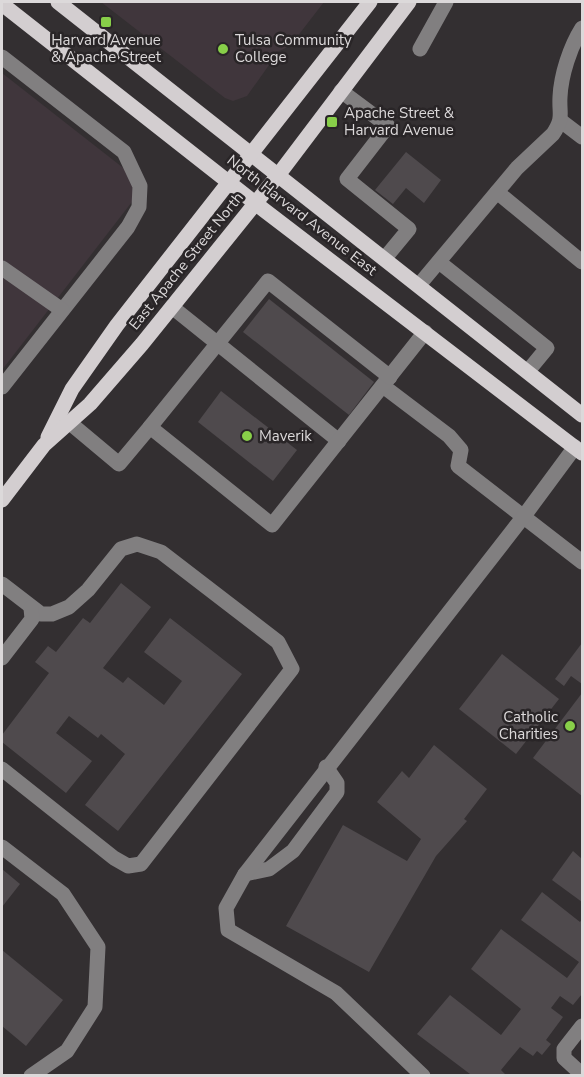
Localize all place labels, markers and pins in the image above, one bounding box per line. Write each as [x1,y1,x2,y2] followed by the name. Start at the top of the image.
[99,15,113,29] marker: Harvard Avenue & Apache Street
[51,30,162,67] place label: Harvard Avenue & Apache Street
[235,30,352,67] place label: Tulsa Community College
[216,42,230,56] marker: Tulsa Community College
[344,103,455,140] place label: Apache Street & Harvard Avenue
[325,115,339,129] marker: Apache Street & Harvard Avenue
[259,426,312,446] place label: Maverik
[240,429,254,443] marker: Maverik
[499,707,558,744] place label: Catholic Charities
[563,719,577,733] marker: Catholic Charities

